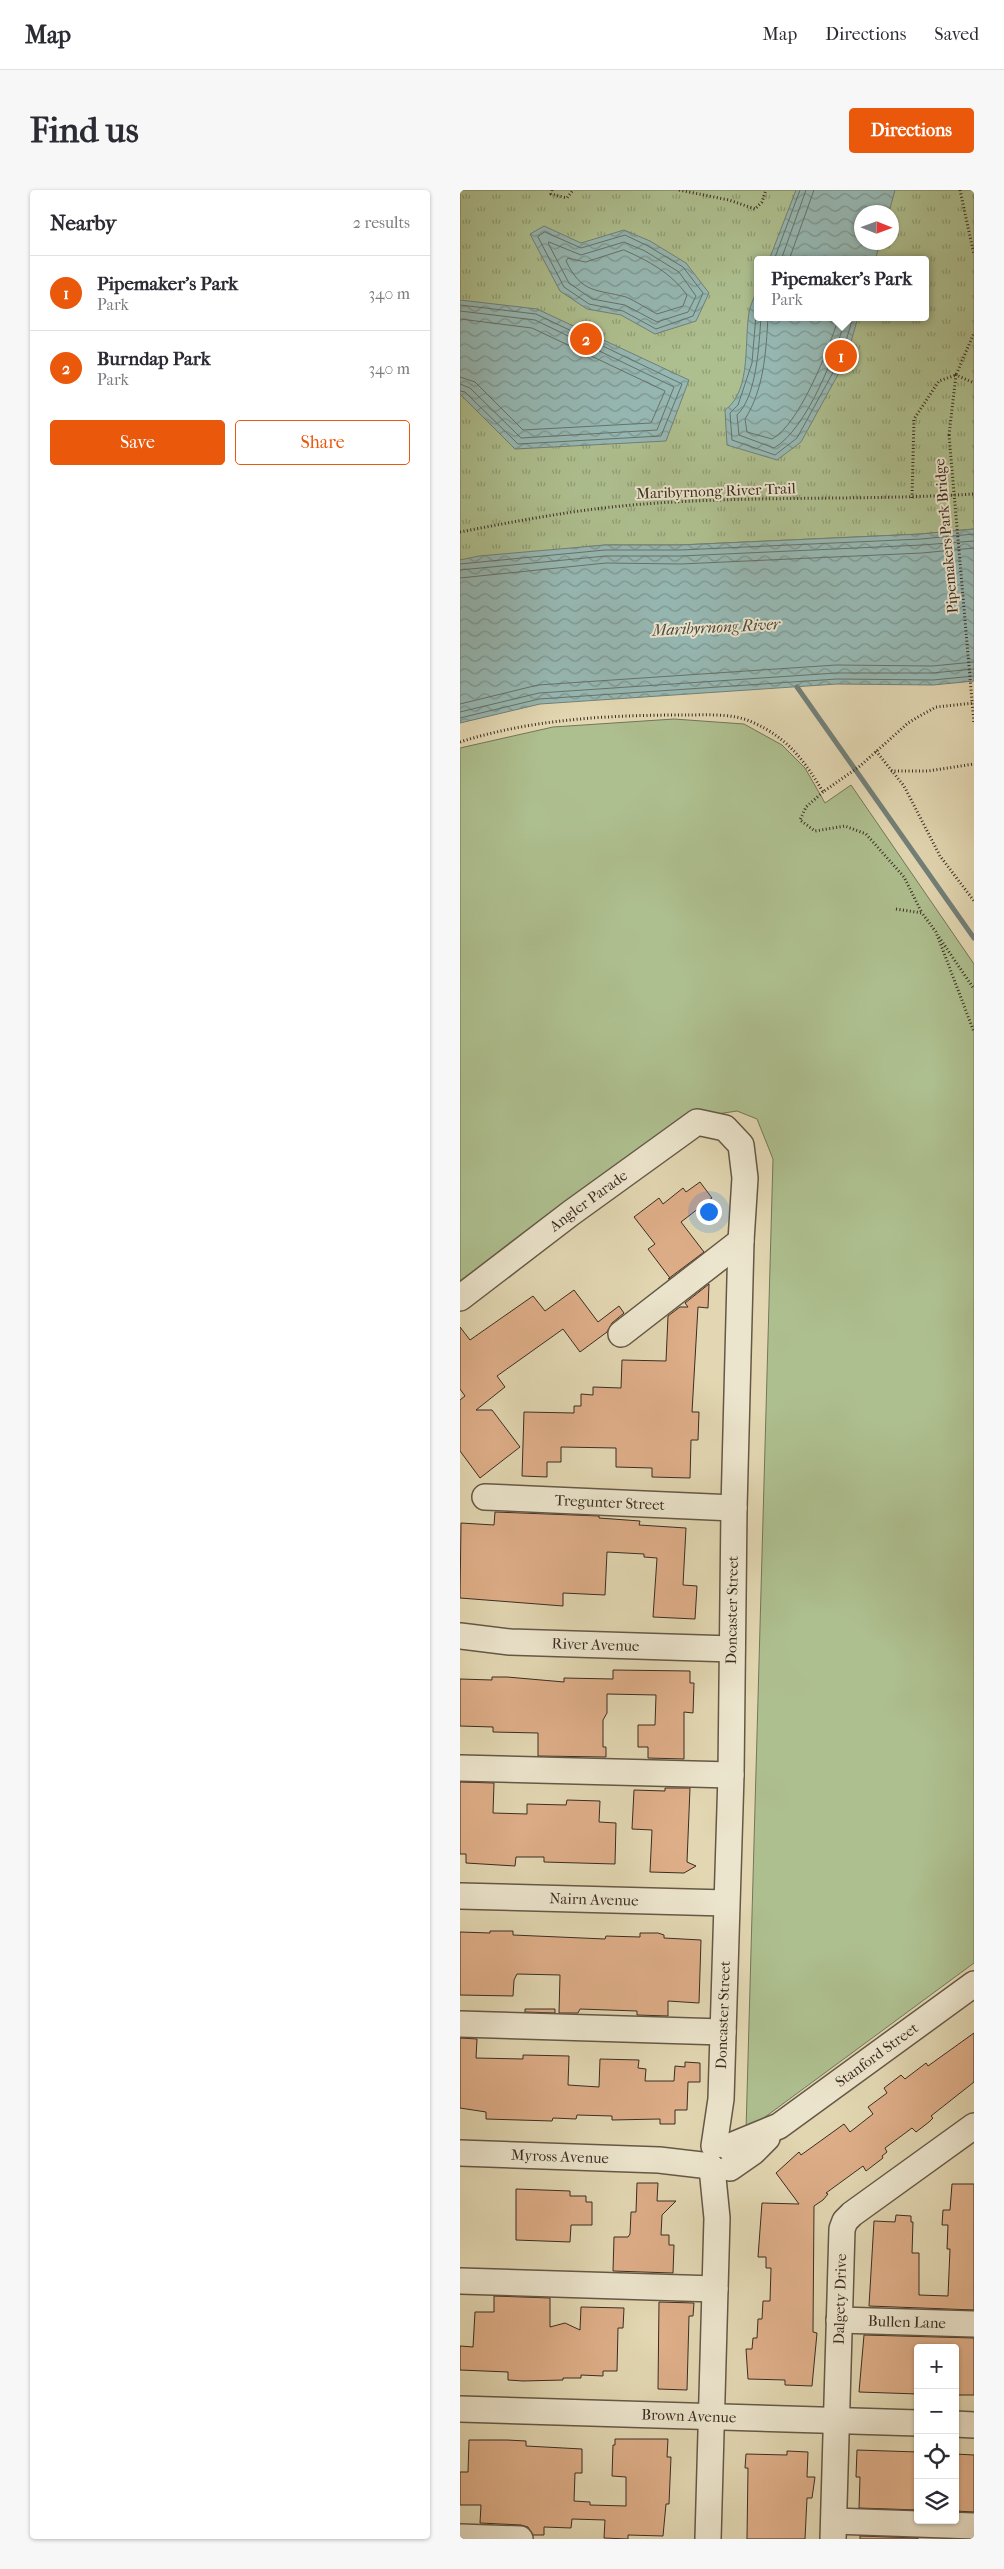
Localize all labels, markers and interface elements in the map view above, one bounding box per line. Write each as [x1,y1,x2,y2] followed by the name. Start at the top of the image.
[25,21,71,49] text: Map
[763,24,797,45] text: Map
[825,24,906,45] text: Directions
[934,24,979,45] text: Saved
[849,108,974,153] button: Directions
[30,110,139,151] text: Find us
[854,205,899,250] north arrow
[50,211,116,235] text: Nearby
[353,213,410,232] text: 2 results
[754,256,929,321] popup
[771,268,912,290] text: Pipemaker's Park
[97,273,238,295] text: Pipemaker's Park
[63,284,69,303] text: 1
[368,284,410,303] text: 340 m
[771,290,803,309] text: Park
[97,295,129,314] text: Park
[570,320,602,358] pin: 2
[825,337,857,375] pin: 1
[97,348,210,370] text: Burndap Park
[62,359,70,378] text: 2
[368,359,410,378] text: 340 m
[97,370,129,389] text: Park
[50,420,225,465] button: Save
[235,420,410,465] button: Share
[930,457,962,614] street label: Pipemakers Park Bridge
[636,479,796,503] street label: Maribyrnong River Trail
[651,614,782,640] water label: Maribyrnong River
[545,1166,631,1236] street label: Angler Parade
[696,1199,722,1225] your location
[554,1491,666,1514] street label: Tregunter Street
[722,1555,742,1664] street label: Doncaster Street
[551,1634,640,1655] street label: River Avenue
[549,1889,639,1910] street label: Nairn Avenue
[712,1960,734,2070] street label: Doncaster Street
[832,2018,922,2091] street label: Stanford Street
[511,2146,610,2167] street label: Myross Avenue
[830,2253,850,2345] street label: Dalgety Drive
[868,2312,947,2332] street label: Bullen Lane
[914,2344,959,2524] map controls
[914,2344,959,2389] button: +
[914,2389,959,2434] button: −
[641,2406,737,2426] street label: Brown Avenue
[914,2434,959,2479] button: locate
[914,2479,959,2524] button: layers

